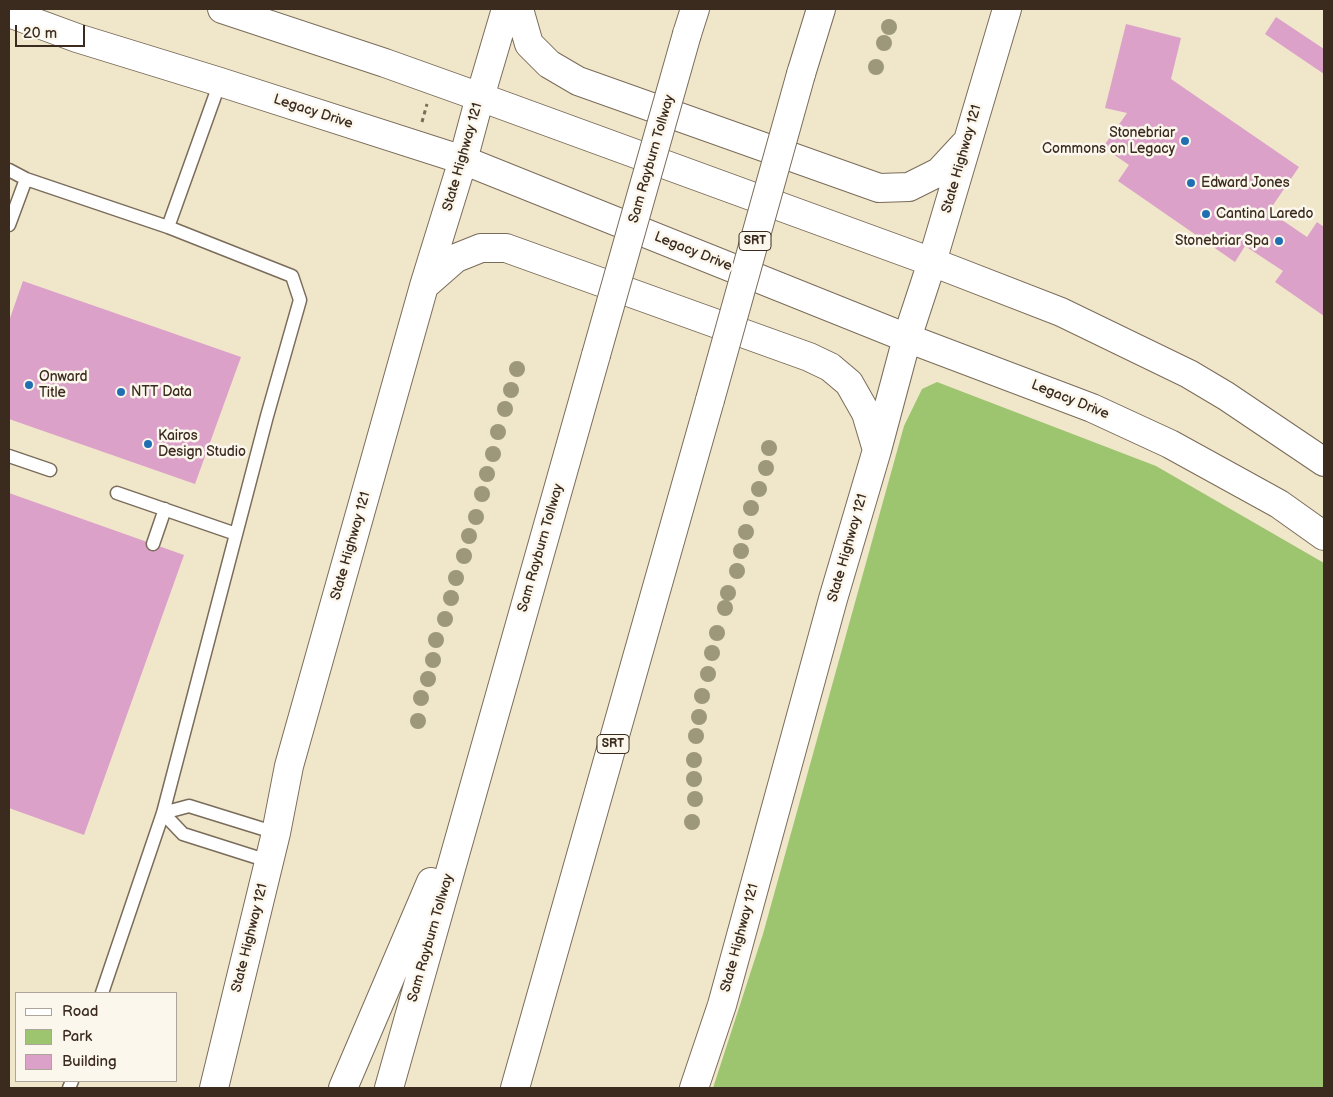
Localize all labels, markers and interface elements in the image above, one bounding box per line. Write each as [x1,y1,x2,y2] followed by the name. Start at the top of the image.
[18,15,88,47] scale bar
[23,24,57,43] text: 20 m
[271,91,355,133] street label: Legacy Drive
[626,93,678,225] street label: Sam Rayburn Tollway
[440,101,486,213] street label: State Highway 121
[939,103,985,215] street label: State Highway 121
[1042,125,1175,158] place label: Stonebriar Commons on Legacy
[1179,135,1191,147] marker: Stonebriar Commons on Legacy
[1201,175,1290,191] place label: Edward Jones
[1185,177,1197,189] marker: Edward Jones
[1216,206,1314,222] place label: Cantina Laredo
[1200,208,1212,220] marker: Cantina Laredo
[652,229,734,275] street label: Legacy Drive
[739,232,771,250] road number: SRT
[1175,233,1269,249] place label: Stonebriar Spa
[1273,235,1285,247] marker: Stonebriar Spa
[39,369,87,402] place label: Onward Title
[1029,377,1111,423] street label: Legacy Drive
[23,379,35,391] marker: Onward Title
[131,384,192,400] place label: NTT Data
[115,386,127,398] marker: NTT Data
[158,428,246,461] place label: Kairos Design Studio
[142,438,154,450] marker: Kairos Design Studio
[515,482,567,614] street label: Sam Rayburn Tollway
[328,490,374,602] street label: State Highway 121
[825,492,871,604] street label: State Highway 121
[597,734,629,754] road number: SRT
[405,872,457,1004] street label: Sam Rayburn Tollway
[228,882,272,994] street label: State Highway 121
[717,882,763,994] street label: State Highway 121
[15,992,178,1082] legend
[62,1002,98,1021] text: Road
[62,1027,92,1046] text: Park
[62,1052,117,1071] text: Building

